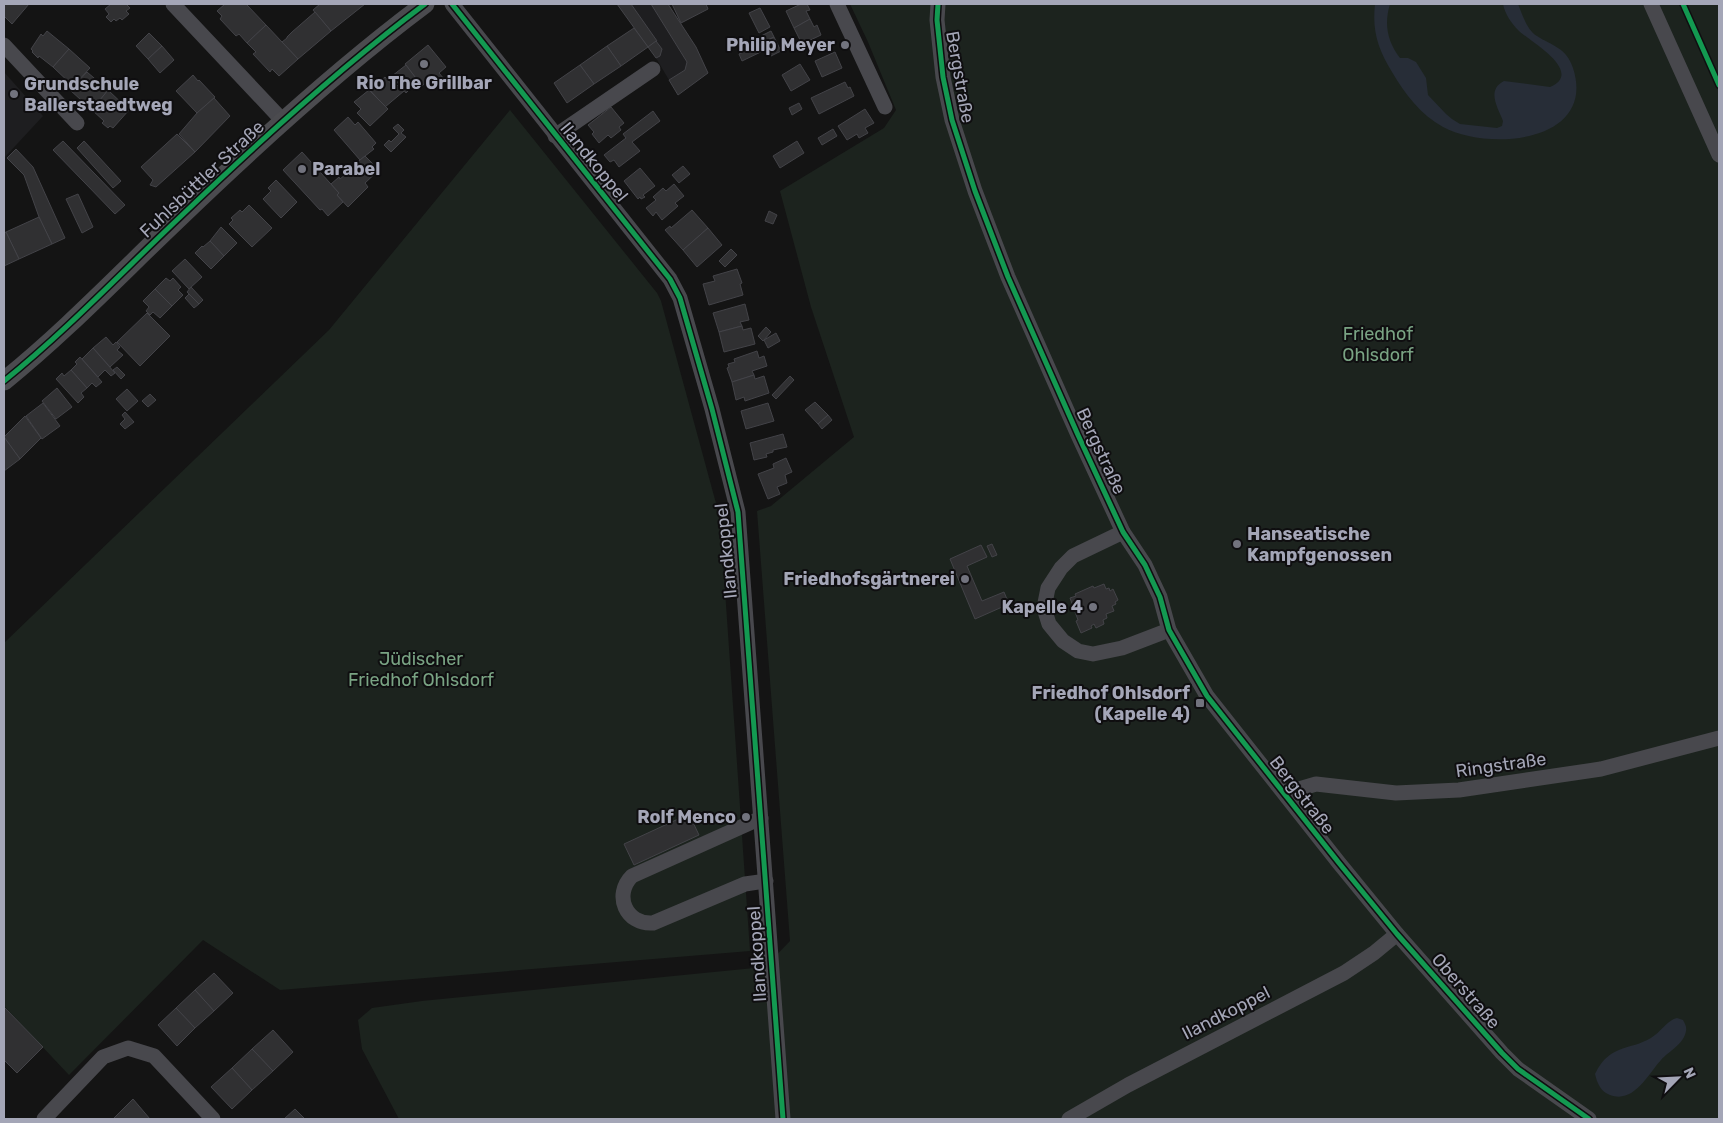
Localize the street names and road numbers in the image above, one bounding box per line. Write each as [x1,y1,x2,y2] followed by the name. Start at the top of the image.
[941,29,979,125] street label: Bergstraße
[135,116,269,242] street label: Fuhlsbüttler Straße
[555,118,633,206] street label: Ilandkoppel
[1071,404,1131,498] street label: Bergstraße
[710,502,742,600] street label: Ilandkoppel
[1454,748,1548,782] street label: Ringstraße
[1265,752,1339,838] street label: Bergstraße
[743,905,771,1003] street label: Ilandkoppel
[1427,949,1505,1033] street label: Oberstraße
[1178,981,1274,1045] street label: Ilandkoppel

